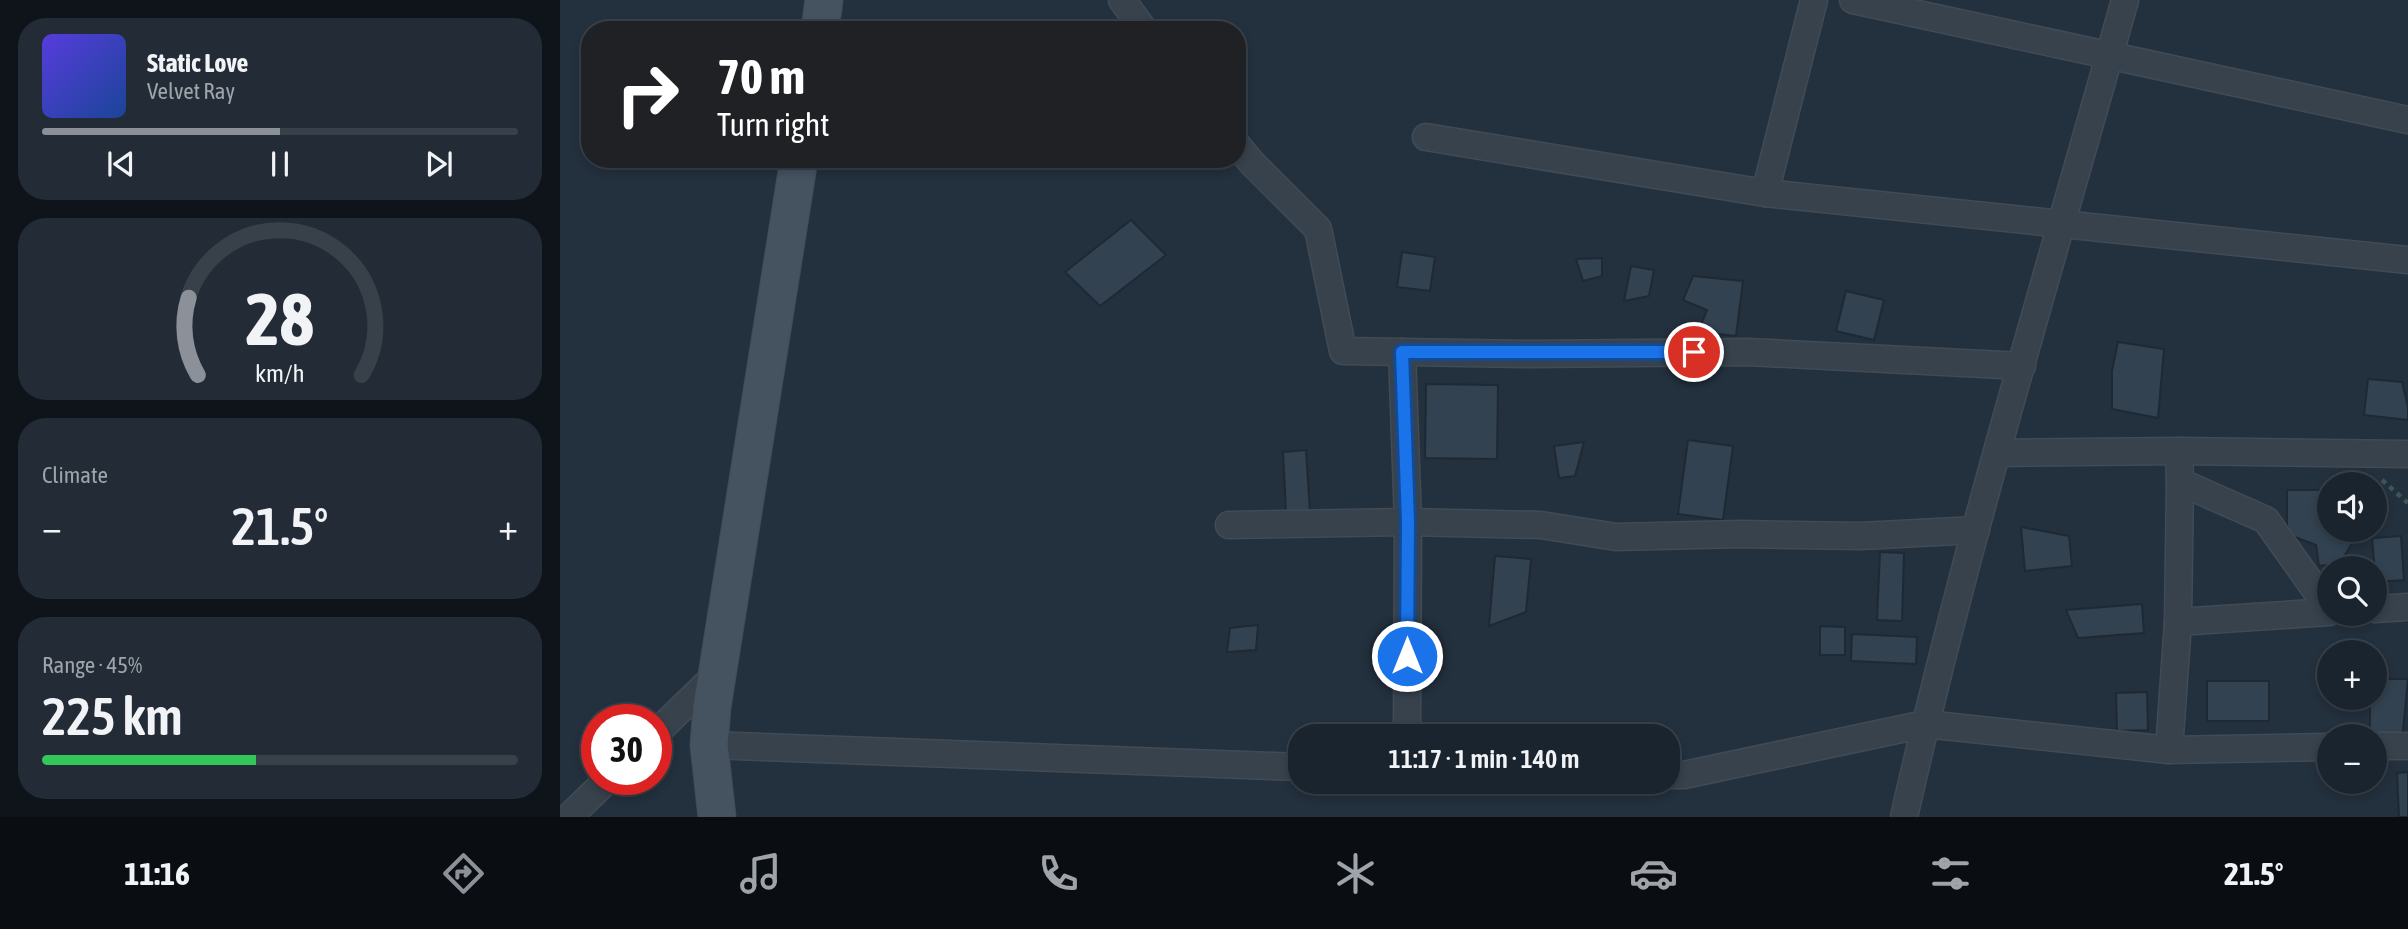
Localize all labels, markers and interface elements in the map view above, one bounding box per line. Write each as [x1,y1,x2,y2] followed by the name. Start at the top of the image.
[147,48,248,78] text: Static Love
[717,48,805,104] text: 70 m
[602,49,693,140] icon: right
[147,78,235,104] text: Velvet Ray
[717,106,830,143] text: Turn right
[102,145,140,183] icon: previous
[261,145,299,183] icon: pause
[420,145,458,183] icon: next
[246,277,314,360] text: 28
[1664,322,1724,382] pin
[1675,333,1713,371] icon: arrive
[255,358,305,386] text: km/h
[42,462,108,488] text: Climate
[2317,472,2387,794] map controls
[2317,472,2387,542] button: sound
[232,496,328,556] text: 21.5°
[42,505,62,548] text: −
[498,505,518,548] text: +
[2317,556,2387,626] button: search
[1370,619,1444,693] position arrow
[2317,640,2387,710] button: +
[42,652,142,678] text: Range · 45%
[42,686,183,746] text: 225 km
[581,704,672,795] speed limit sign: 30
[2317,724,2387,794] button: −
[1389,744,1579,774] text: 11:17 · 1 min · 140 m
[439,849,488,898] icon: directions
[736,849,785,898] icon: music
[1034,849,1083,898] icon: phone
[1331,849,1380,898] icon: climate
[1629,849,1678,898] icon: car
[1926,849,1975,898] icon: filters
[124,855,190,892] text: 11:16
[2224,855,2284,892] text: 21.5°

